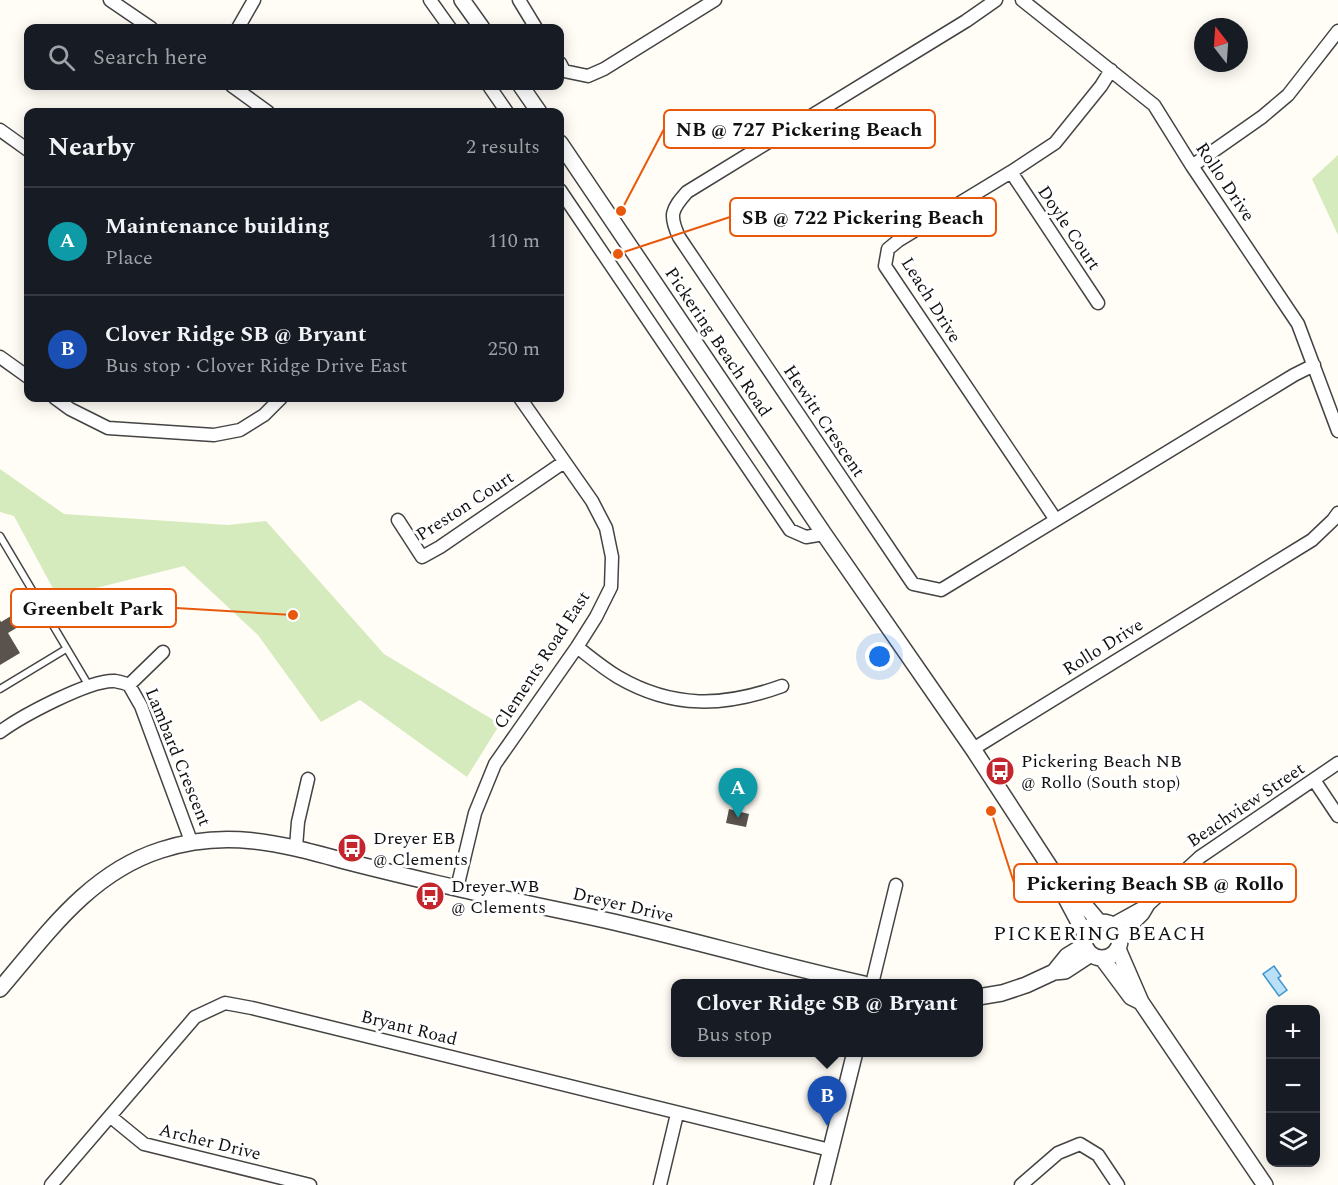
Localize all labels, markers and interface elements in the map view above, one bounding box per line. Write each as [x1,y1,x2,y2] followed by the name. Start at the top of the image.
[1194,18,1248,72] north arrow
[24,24,564,90] search box
[45,41,78,74] icon: search
[93,41,207,74] text: Search here
[664,110,935,148] callout: NB @ 727 Pickering Beach
[676,115,922,145] text: NB @ 727 Pickering Beach
[48,127,134,167] text: Nearby
[466,132,540,162] text: 2 results
[1189,137,1261,227] street label: Rollo Drive
[1031,180,1107,276] street label: Doyle Court
[730,198,996,236] callout: SB @ 722 Pickering Beach
[742,203,984,233] text: SB @ 722 Pickering Beach
[105,210,330,243] text: Maintenance building
[60,226,75,256] text: A
[488,226,540,256] text: 110 m
[105,243,153,273] text: Place
[894,252,968,348] street label: Leach Drive
[658,262,778,422] street label: Pickering Beach Road
[105,318,366,351] text: Clover Ridge SB @ Bryant
[60,334,75,364] text: B
[488,334,540,364] text: 250 m
[105,351,407,381] text: Bus stop · Clover Ridge Drive East
[776,359,872,483] street label: Hewitt Crescent
[411,464,519,548] street label: Preston Court
[487,586,597,734] street label: Clements Road East
[11,589,176,627] callout: Greenbelt Park
[22,594,164,624] text: Greenbelt Park
[1057,612,1149,682] street label: Rollo Drive
[865,642,894,671] your location
[138,684,218,830] street label: Lambard Crescent
[1021,748,1182,796] place label: Pickering Beach NB @ Rollo (South stop)
[984,755,1016,787] bus stop icon: Pickering Beach NB @ Rollo (South stop)
[1182,756,1310,854] street label: Beachview Street
[718,768,758,818] pin: A
[373,825,468,873] place label: Dreyer EB @ Clements
[336,832,368,864] bus stop icon: Dreyer EB @ Clements
[1014,864,1296,902] callout: Pickering Beach SB @ Rollo
[1026,869,1284,899] text: Pickering Beach SB @ Rollo
[451,873,546,921] place label: Dreyer WB @ Clements
[414,880,446,912] bus stop icon: Dreyer WB @ Clements
[570,880,676,930] street label: Dreyer Drive
[993,919,1207,949] district label: PICKERING BEACH
[671,979,983,1057] popup
[696,987,958,1020] text: Clover Ridge SB @ Bryant
[358,1003,460,1053] street label: Bryant Road
[1266,1005,1320,1167] map controls
[1266,1005,1320,1059] button: +
[696,1020,772,1050] text: Bus stop
[1266,1059,1320,1113] button: −
[808,1076,846,1126] pin: B
[1266,1113,1320,1167] button: layers
[156,1116,264,1168] street label: Archer Drive

